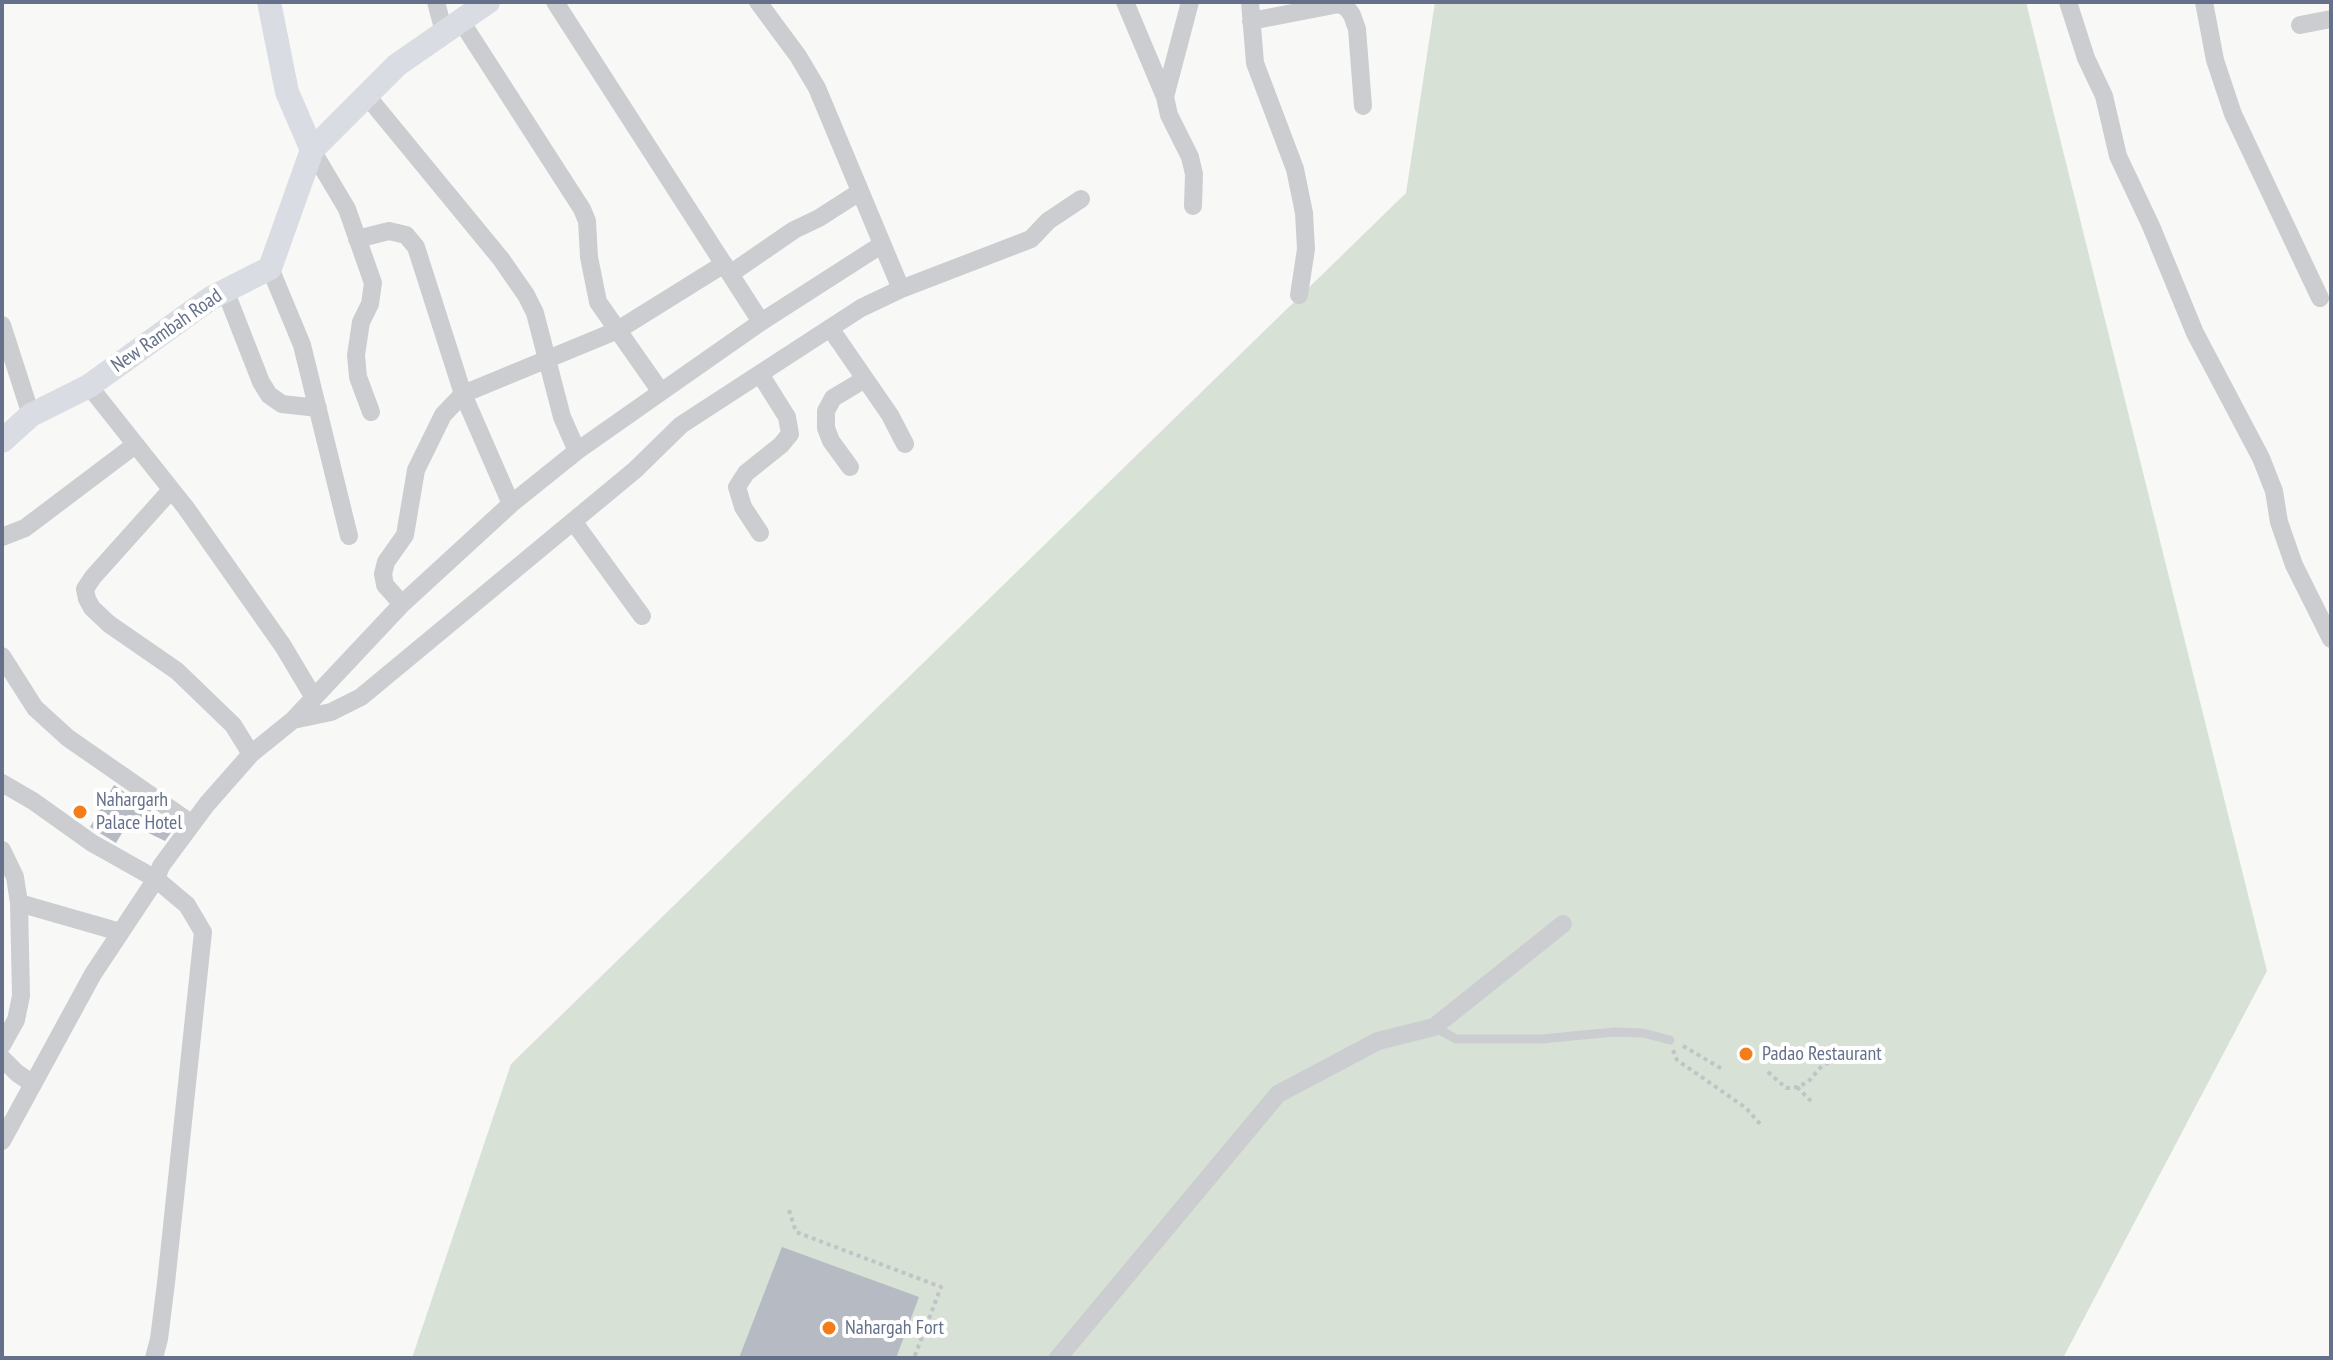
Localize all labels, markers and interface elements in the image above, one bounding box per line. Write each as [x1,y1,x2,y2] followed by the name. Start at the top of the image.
[107,284,227,378] street label: New Rambah Road
[96,788,182,835] place label: Nahargarh Palace Hotel
[71,803,89,821] marker: Nahargarh Palace Hotel
[1762,1042,1882,1066] place label: Padao Restaurant
[1737,1045,1755,1063] marker: Padao Restaurant
[845,1316,944,1340] place label: Nahargah Fort
[820,1319,838,1337] marker: Nahargah Fort

